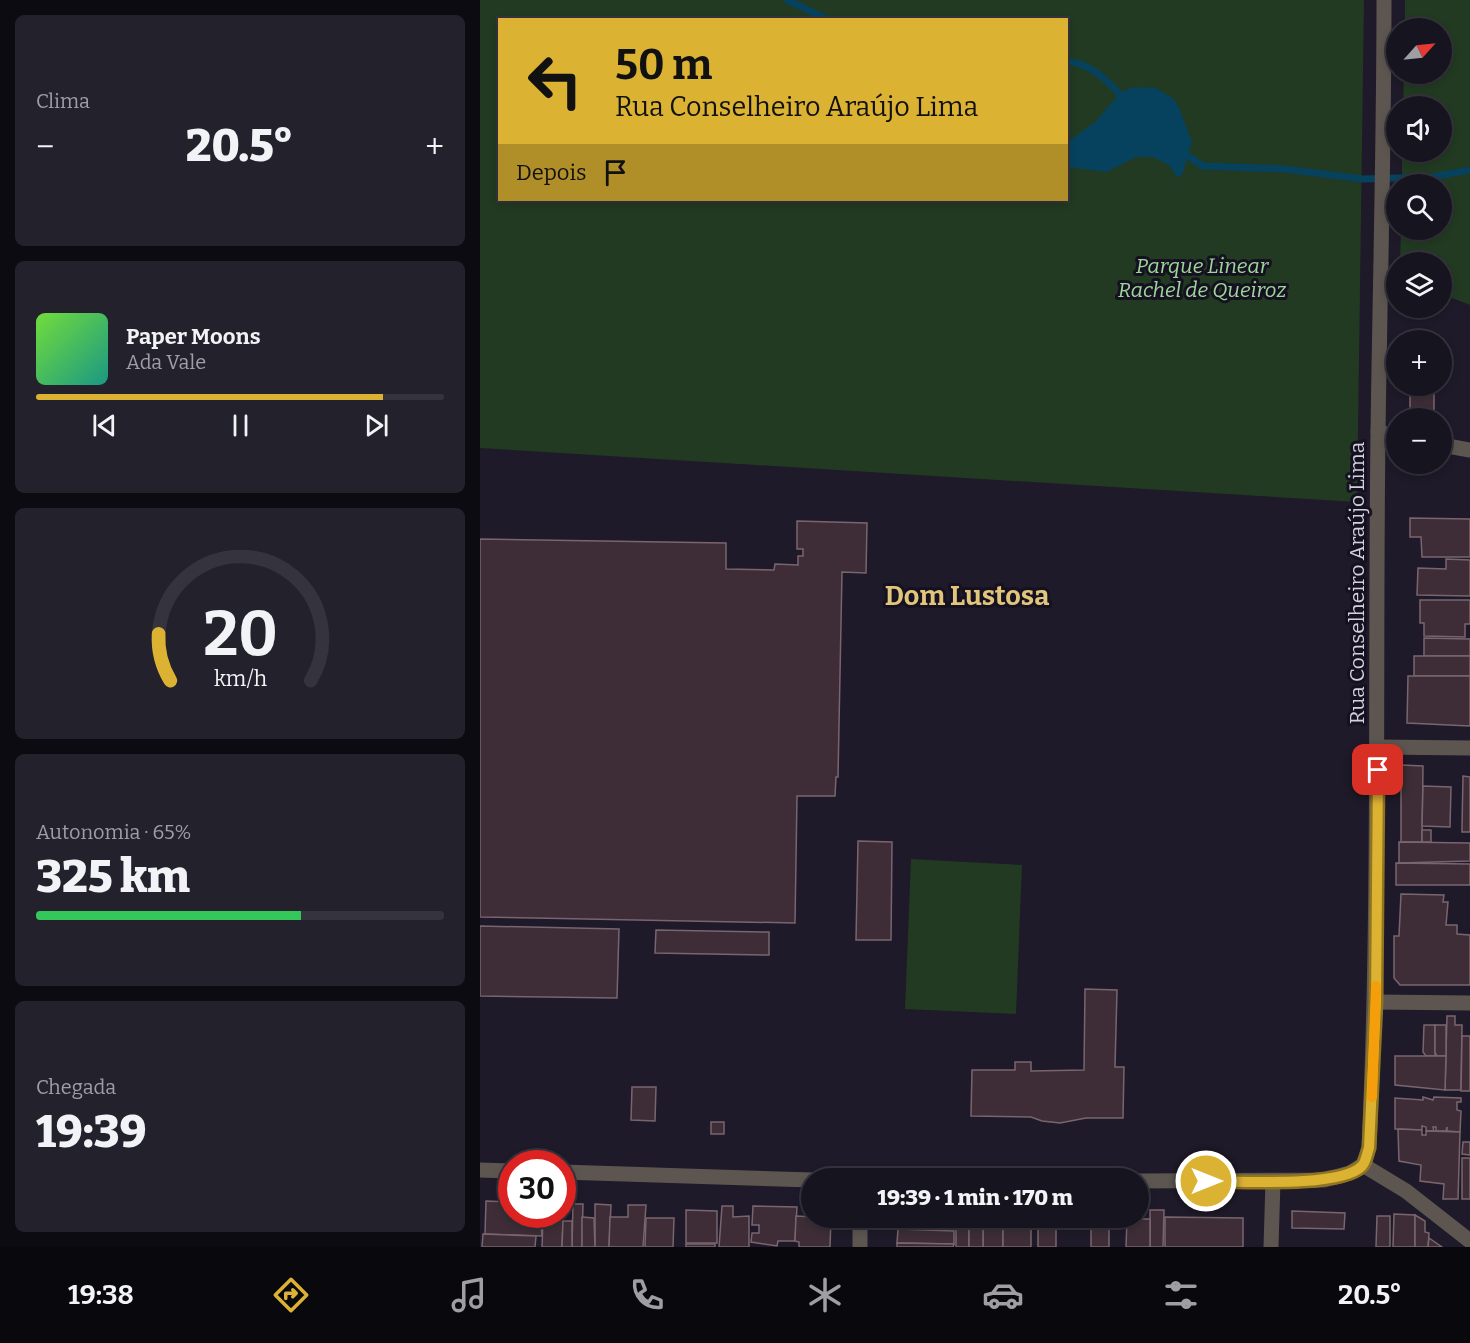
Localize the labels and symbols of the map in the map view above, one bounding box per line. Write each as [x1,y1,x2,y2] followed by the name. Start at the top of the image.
[1386,18,1452,84] north arrow
[1118,253,1286,303] park label: Parque Linear Rachel de Queiroz
[1344,441,1370,724] street label: Rua Conselheiro Araújo Lima
[885,580,1049,612] district label: Dom Lustosa
[1352,744,1403,795] pin
[1174,1149,1238,1213] position arrow
[498,1150,576,1228] speed limit sign: 30

